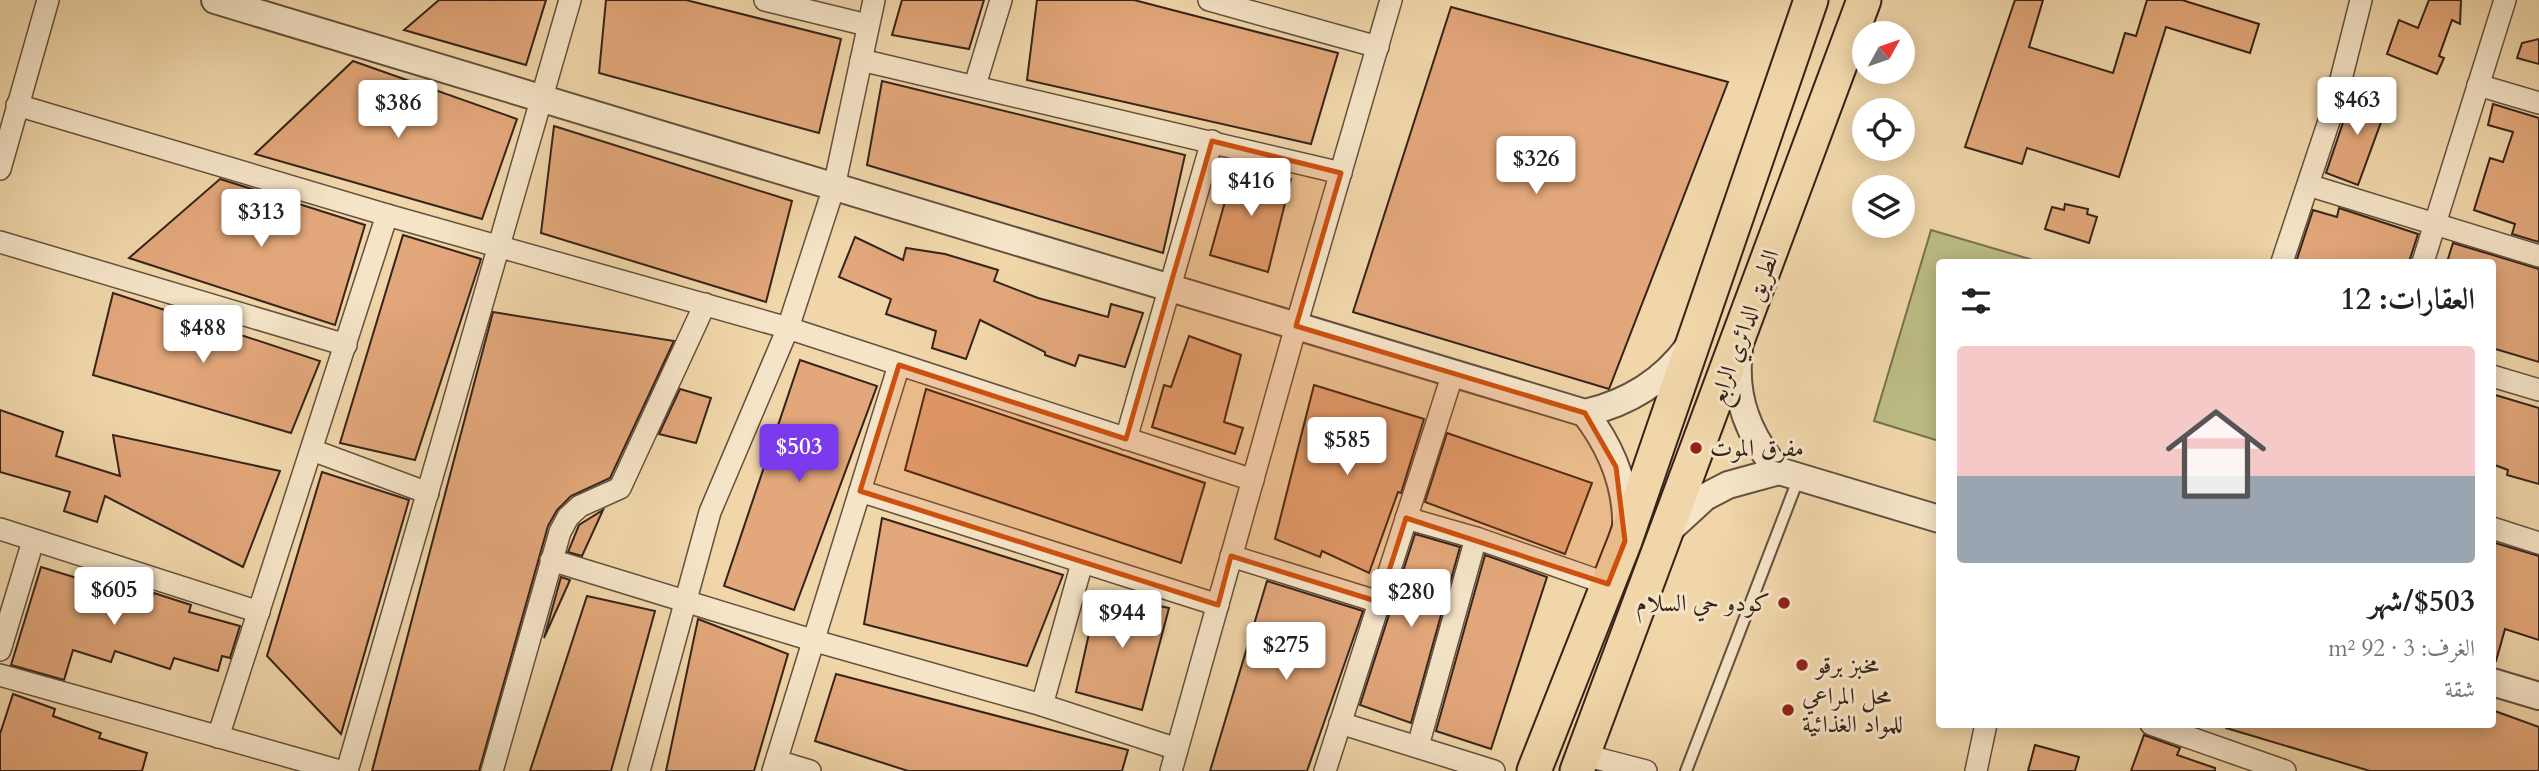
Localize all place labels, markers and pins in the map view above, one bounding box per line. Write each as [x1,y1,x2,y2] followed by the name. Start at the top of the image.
[2316,78,2398,137] pin: $463
[357,80,439,140] pin: $386
[1495,136,1577,196] pin: $326
[1210,158,1292,218] pin: $416
[220,190,302,249] pin: $313
[162,306,244,365] pin: $488
[1306,418,1388,477] pin: $585
[758,424,840,484] pin: $503
[1710,432,1804,465] place label: مفرق الموت
[1688,440,1704,456] marker: مفرق الموت
[73,568,155,627] pin: $605
[1370,570,1452,629] pin: $280
[1636,587,1770,624] place label: كودو حي السلام
[1081,590,1163,650] pin: $944
[1776,595,1792,611] marker: كودو حي السلام
[1245,622,1327,682] pin: $275
[1814,649,1880,682] place label: مخبز برقو
[1794,657,1810,673] marker: مخبز برقو
[1802,680,1903,741] place label: محل المراعي للمواد الغذائية
[1780,702,1796,718] marker: محل المراعي للمواد الغذائية

